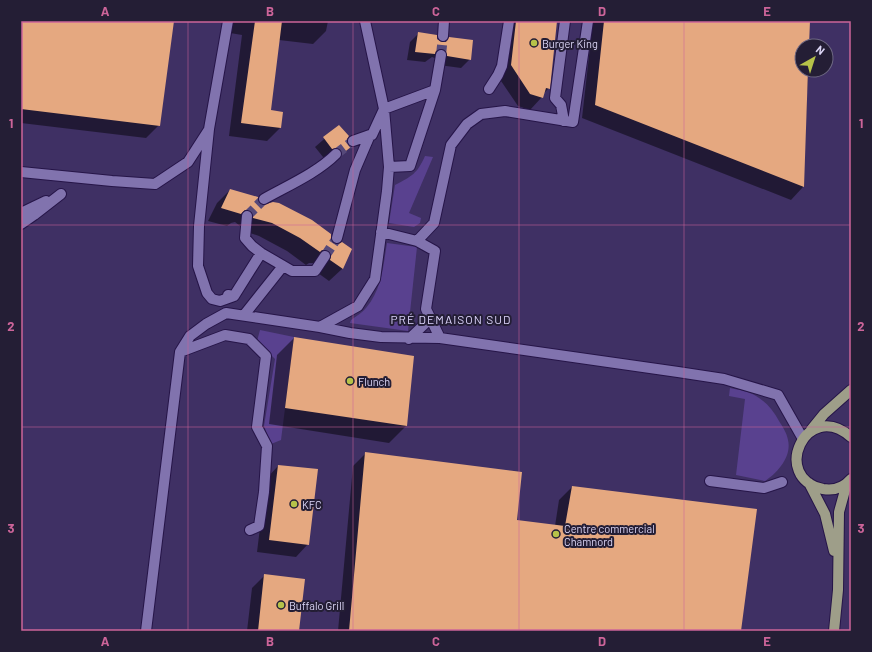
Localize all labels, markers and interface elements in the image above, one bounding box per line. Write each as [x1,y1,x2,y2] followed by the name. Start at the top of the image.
[101,3,110,19] text: A
[266,3,274,19] text: B
[432,3,440,19] text: C
[598,3,606,19] text: D
[763,3,771,19] text: E
[542,37,598,50] place label: Burger King
[529,38,539,48] marker: Burger King
[794,38,834,78] north arrow
[814,42,828,57] text: N
[9,115,13,131] text: 1
[859,115,863,131] text: 1
[391,312,511,326] district label: PRÉ DEMAISON SUD
[7,318,15,334] text: 2
[857,318,865,334] text: 2
[358,375,390,388] place label: Flunch
[345,376,355,386] marker: Flunch
[302,498,322,511] place label: KFC
[289,499,299,509] marker: KFC
[7,520,15,536] text: 3
[857,520,865,536] text: 3
[564,522,655,548] place label: Centre commercial Chamnord
[551,529,561,539] marker: Centre commercial Chamnord
[289,599,344,612] place label: Buffalo Grill
[276,600,286,610] marker: Buffalo Grill
[101,633,110,649] text: A
[266,633,274,649] text: B
[432,633,440,649] text: C
[598,633,606,649] text: D
[763,633,771,649] text: E

